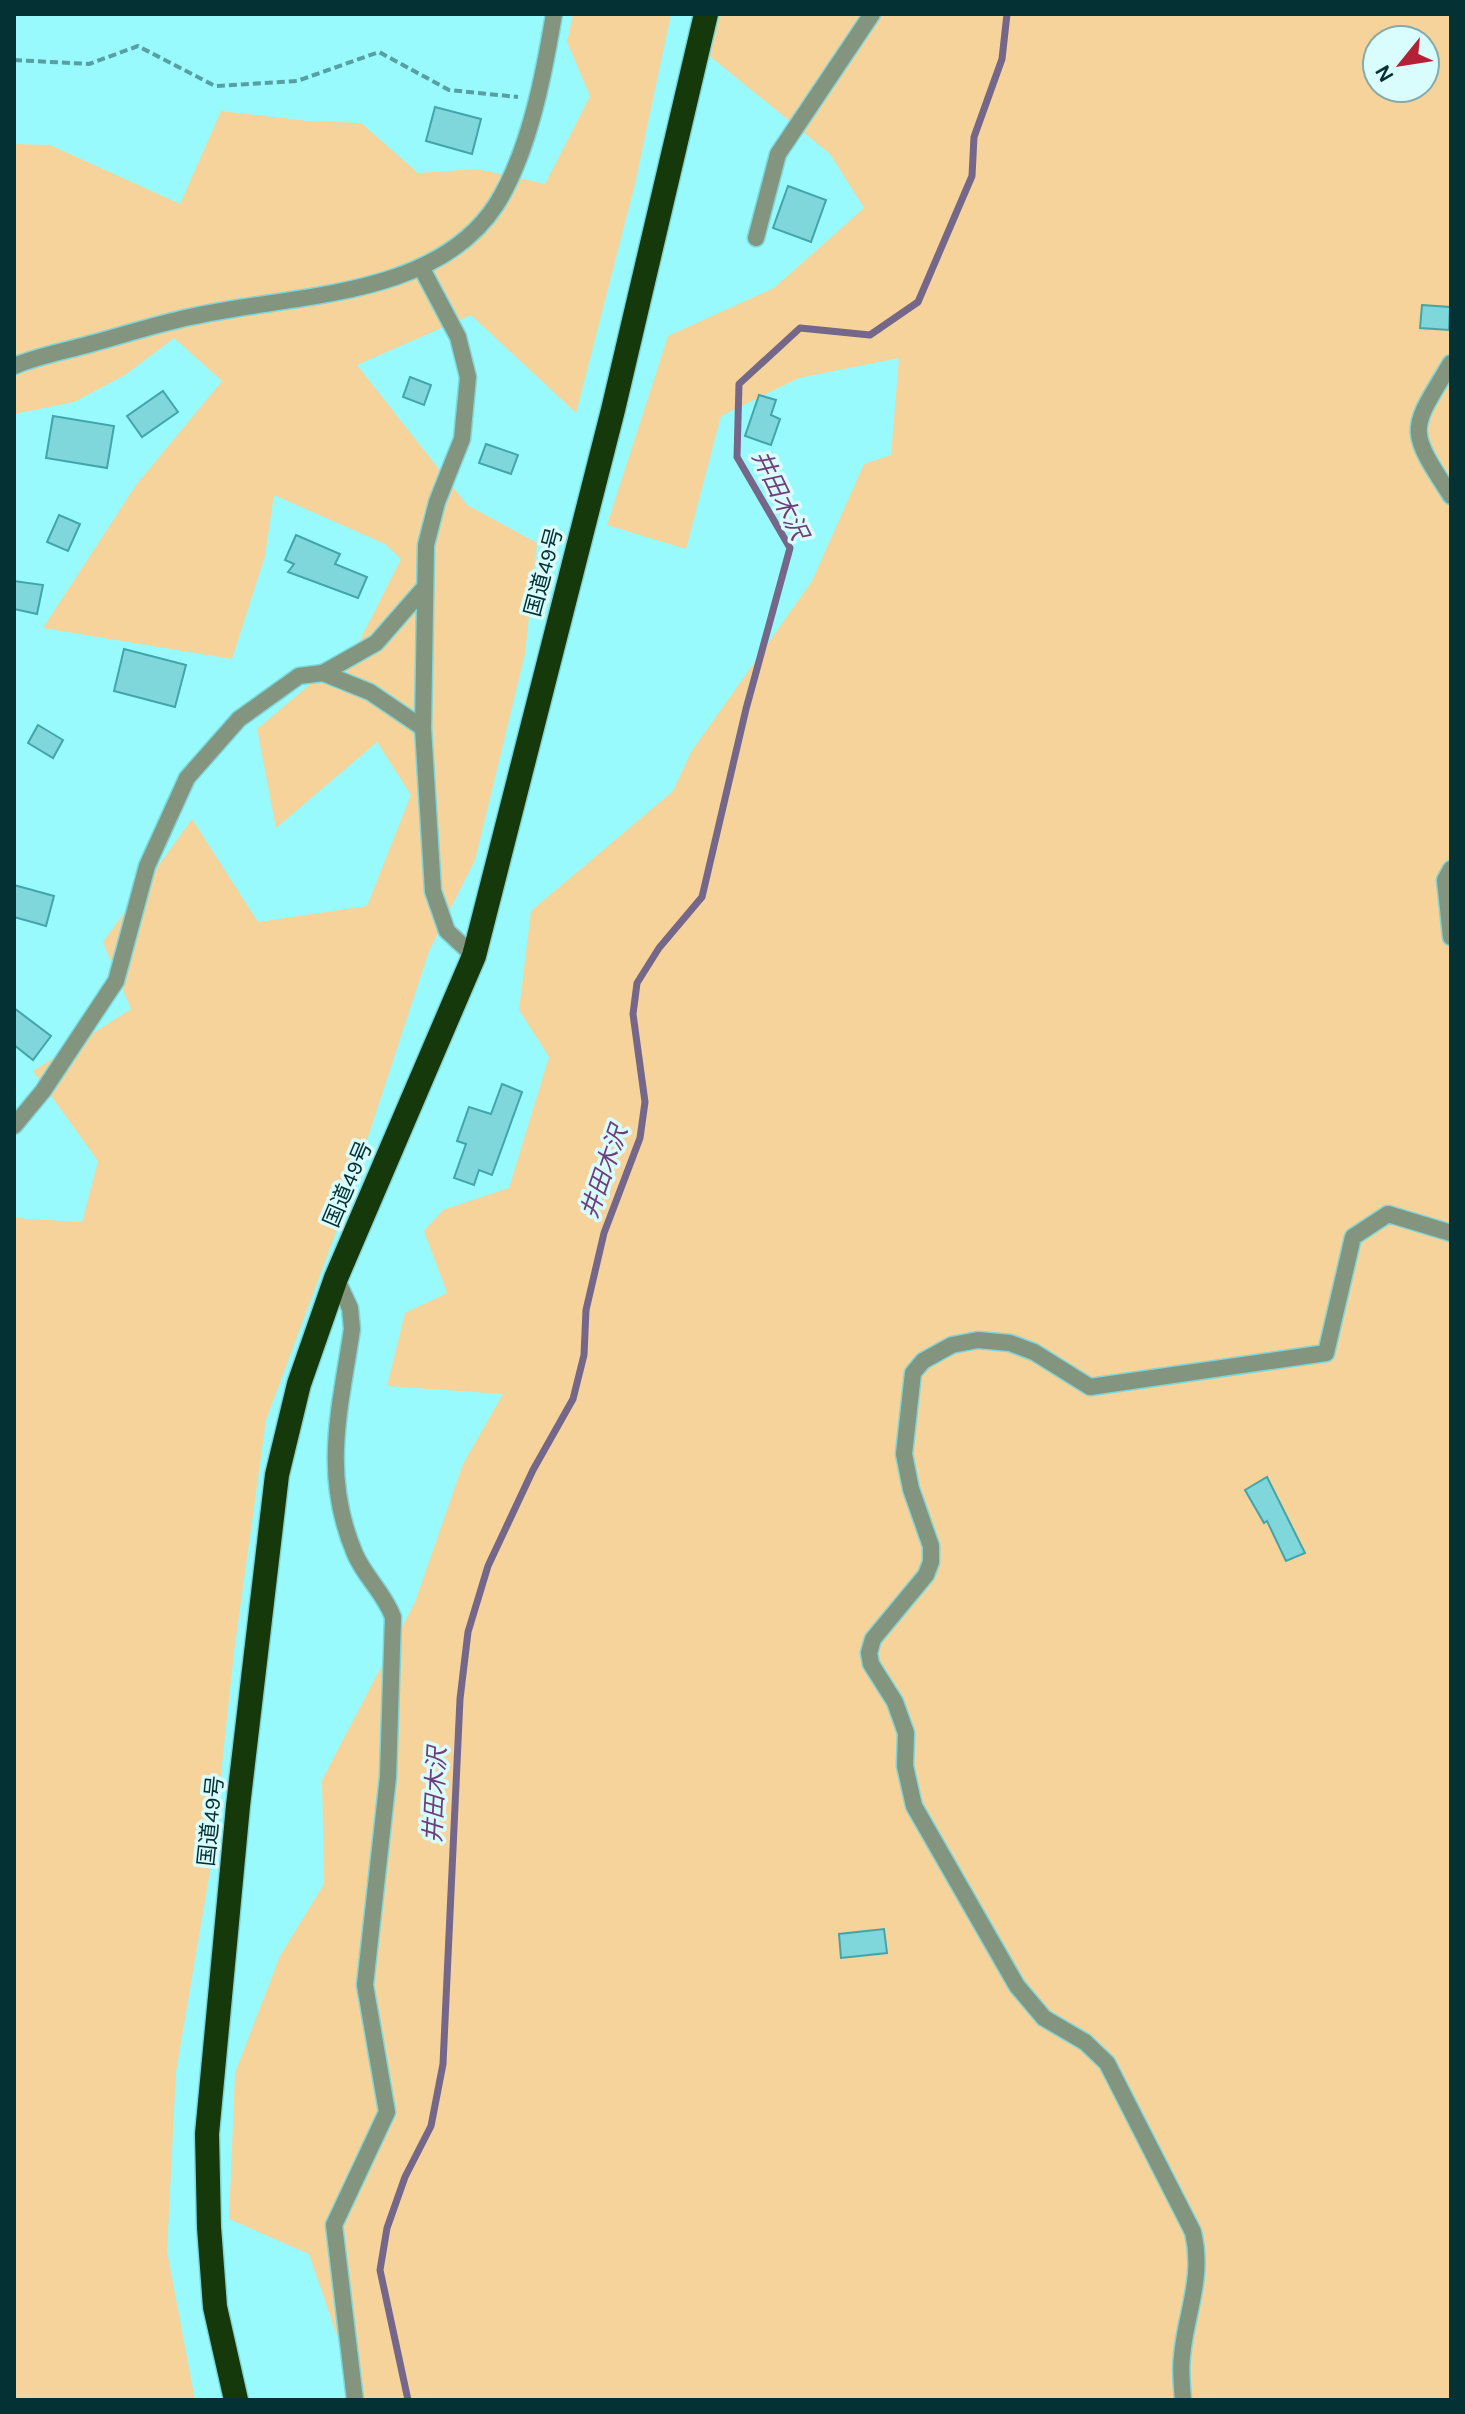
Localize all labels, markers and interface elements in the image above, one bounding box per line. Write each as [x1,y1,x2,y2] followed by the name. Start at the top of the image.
[1361,24,1441,104] north arrow
[1369,60,1400,87] text: N
[746,446,815,547] water label: 井田木沢
[520,525,568,619] street label: 国道49号
[575,1119,634,1222] water label: 井田木沢
[318,1137,378,1231] street label: 国道49号
[419,1743,452,1844] water label: 井田木沢
[193,1774,229,1868] street label: 国道49号

